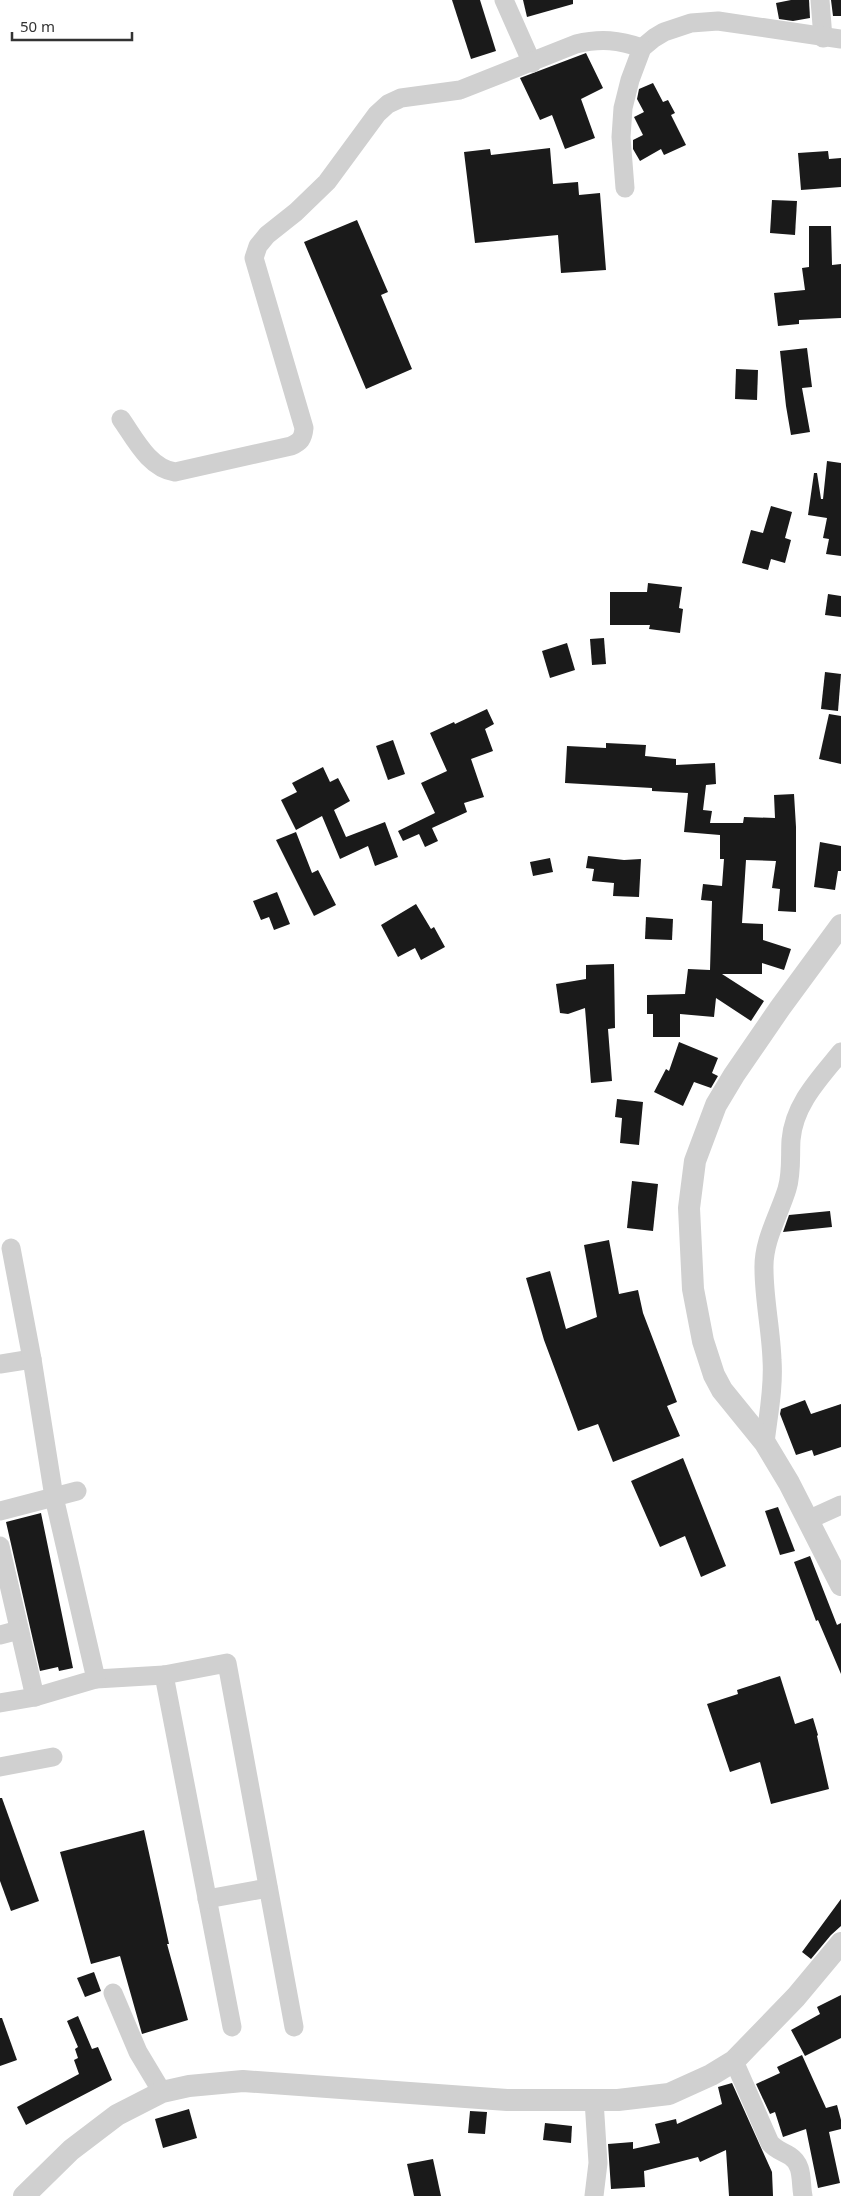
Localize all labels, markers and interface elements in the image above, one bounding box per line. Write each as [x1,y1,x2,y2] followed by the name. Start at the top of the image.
[12,10,132,42] scale bar
[20,16,55,36] text: 50 m

